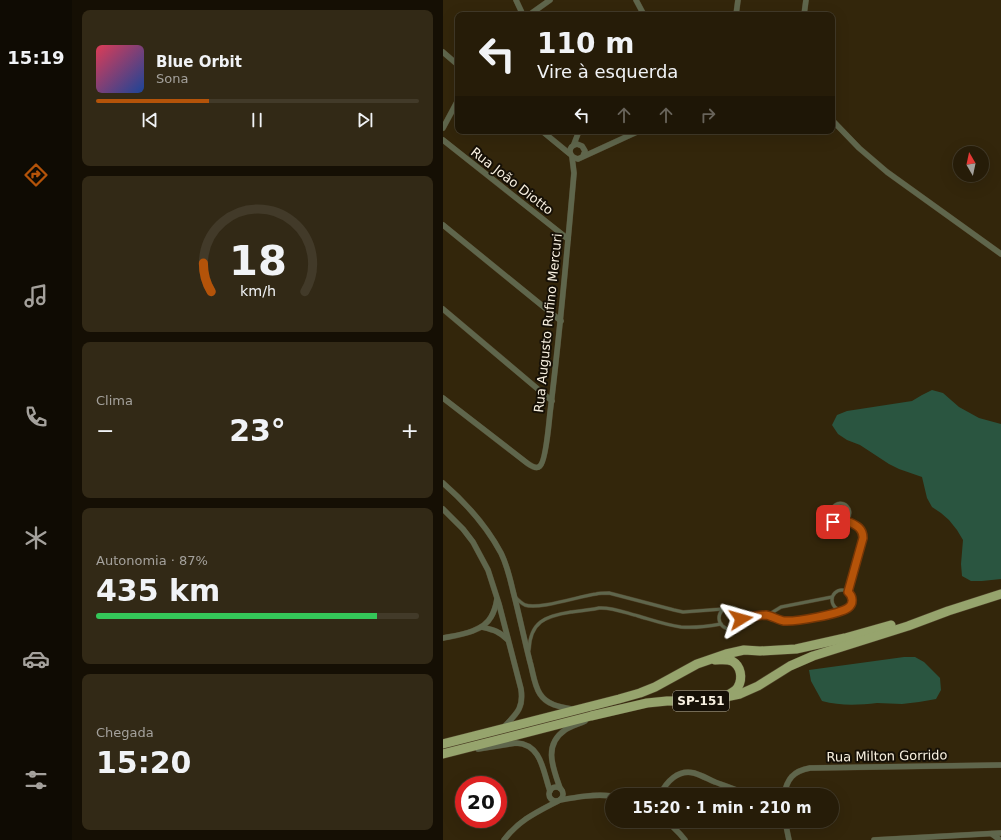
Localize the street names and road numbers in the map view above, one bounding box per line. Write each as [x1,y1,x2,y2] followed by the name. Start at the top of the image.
[468,144,556,218] street label: Rua João Diotto
[531,233,565,413] street label: Rua Augusto Rufino Mercuri
[673,691,729,711] road number: SP-151
[826,747,948,765] street label: Rua Milton Gorrido

